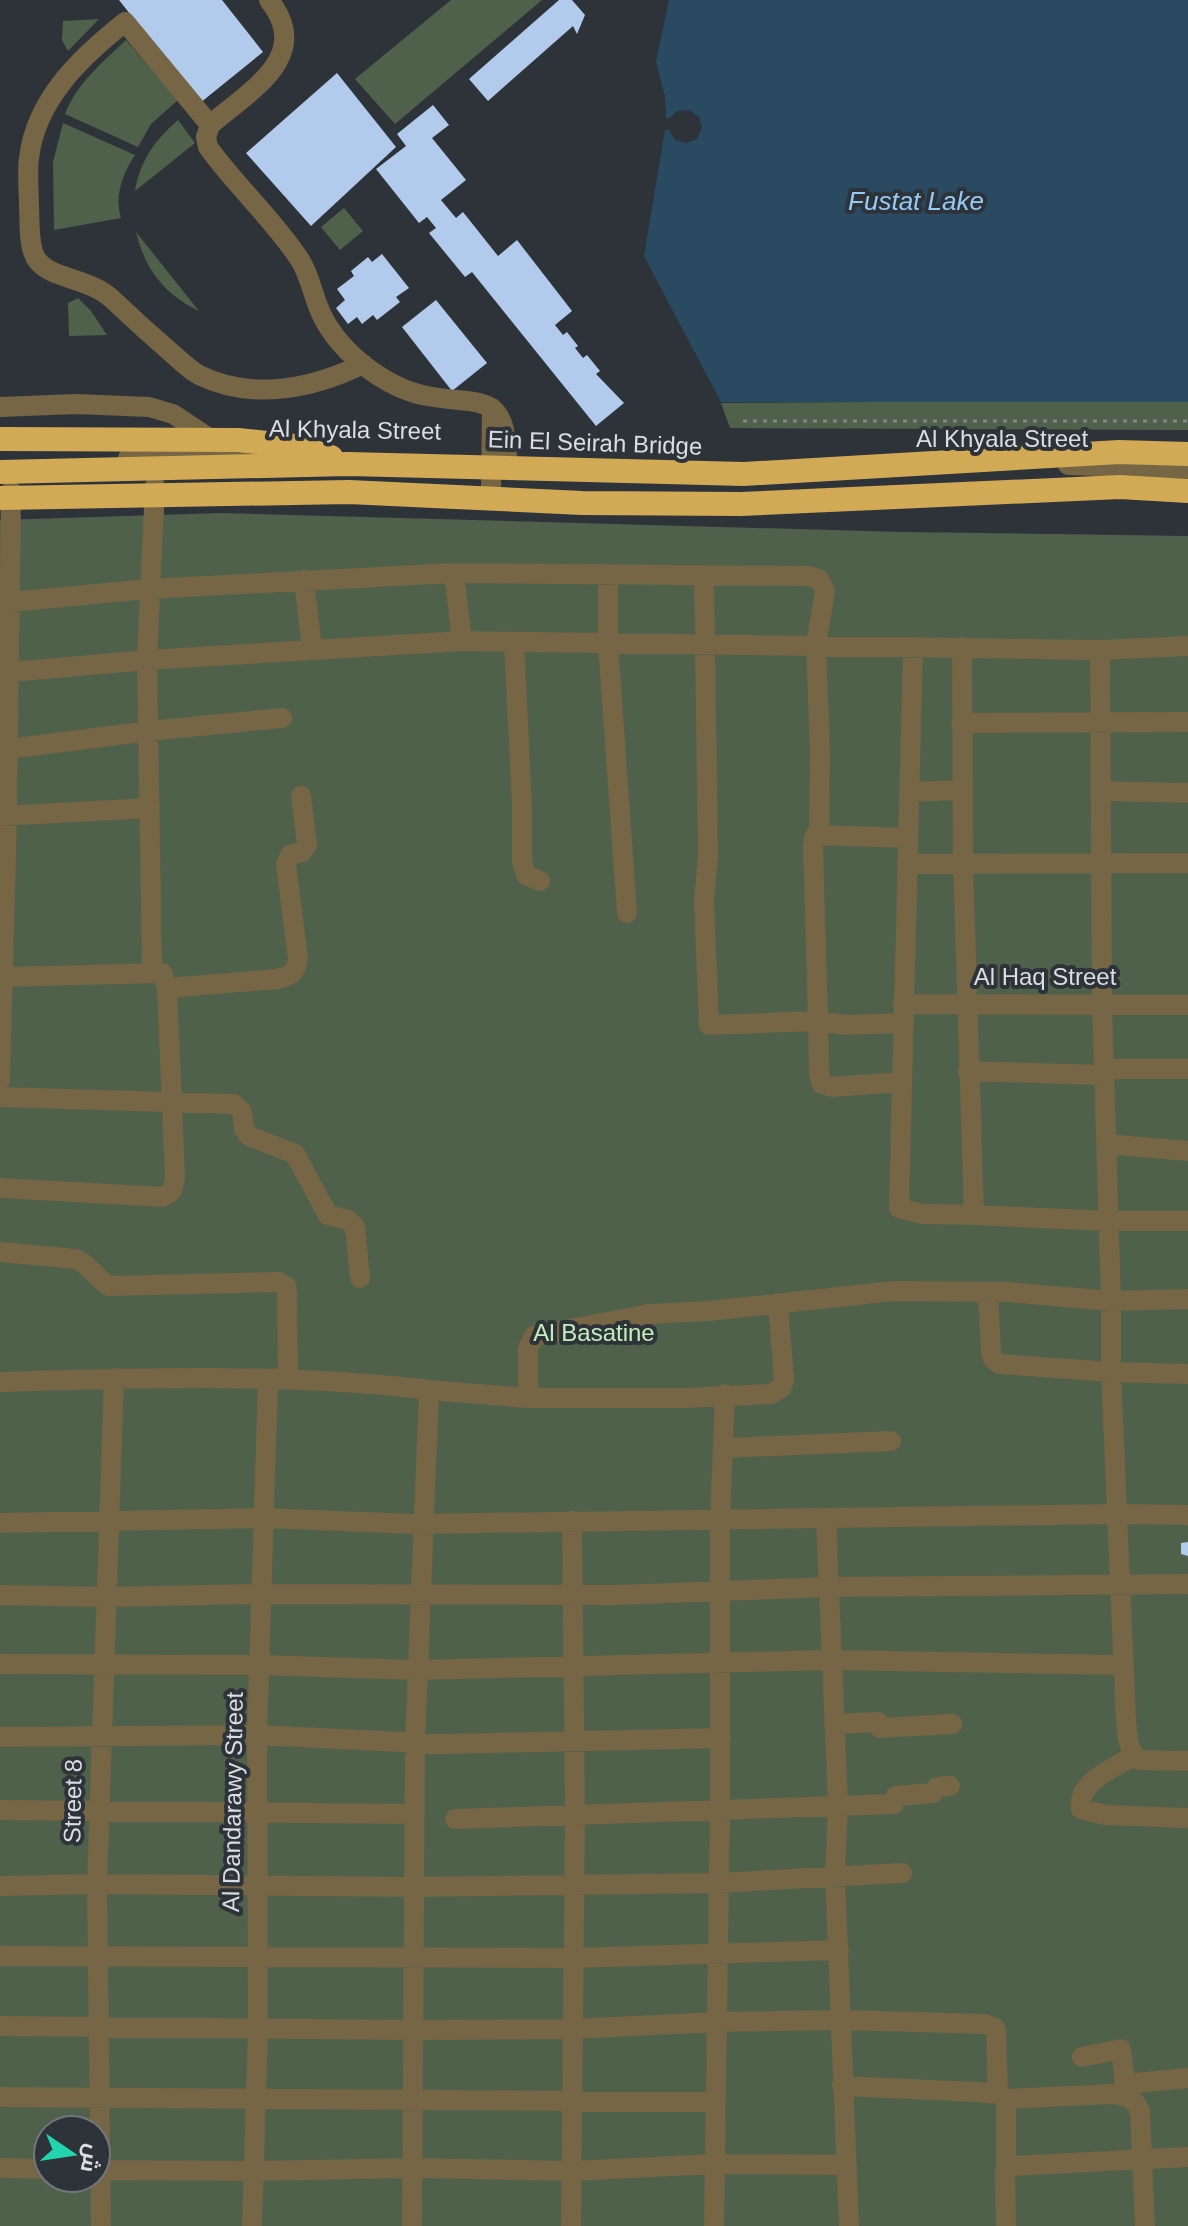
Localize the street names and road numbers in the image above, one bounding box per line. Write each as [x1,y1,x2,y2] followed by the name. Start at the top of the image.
[269,415,442,445] street label: Al Khyala Street
[487,425,703,460] street label: Ein El Seirah Bridge
[916,425,1088,452] street label: Al Khyala Street
[974,963,1117,990] street label: Al Haq Street
[217,1691,248,1912] street label: Al Dandarawy Street
[58,1759,87,1843] street label: Street 8

